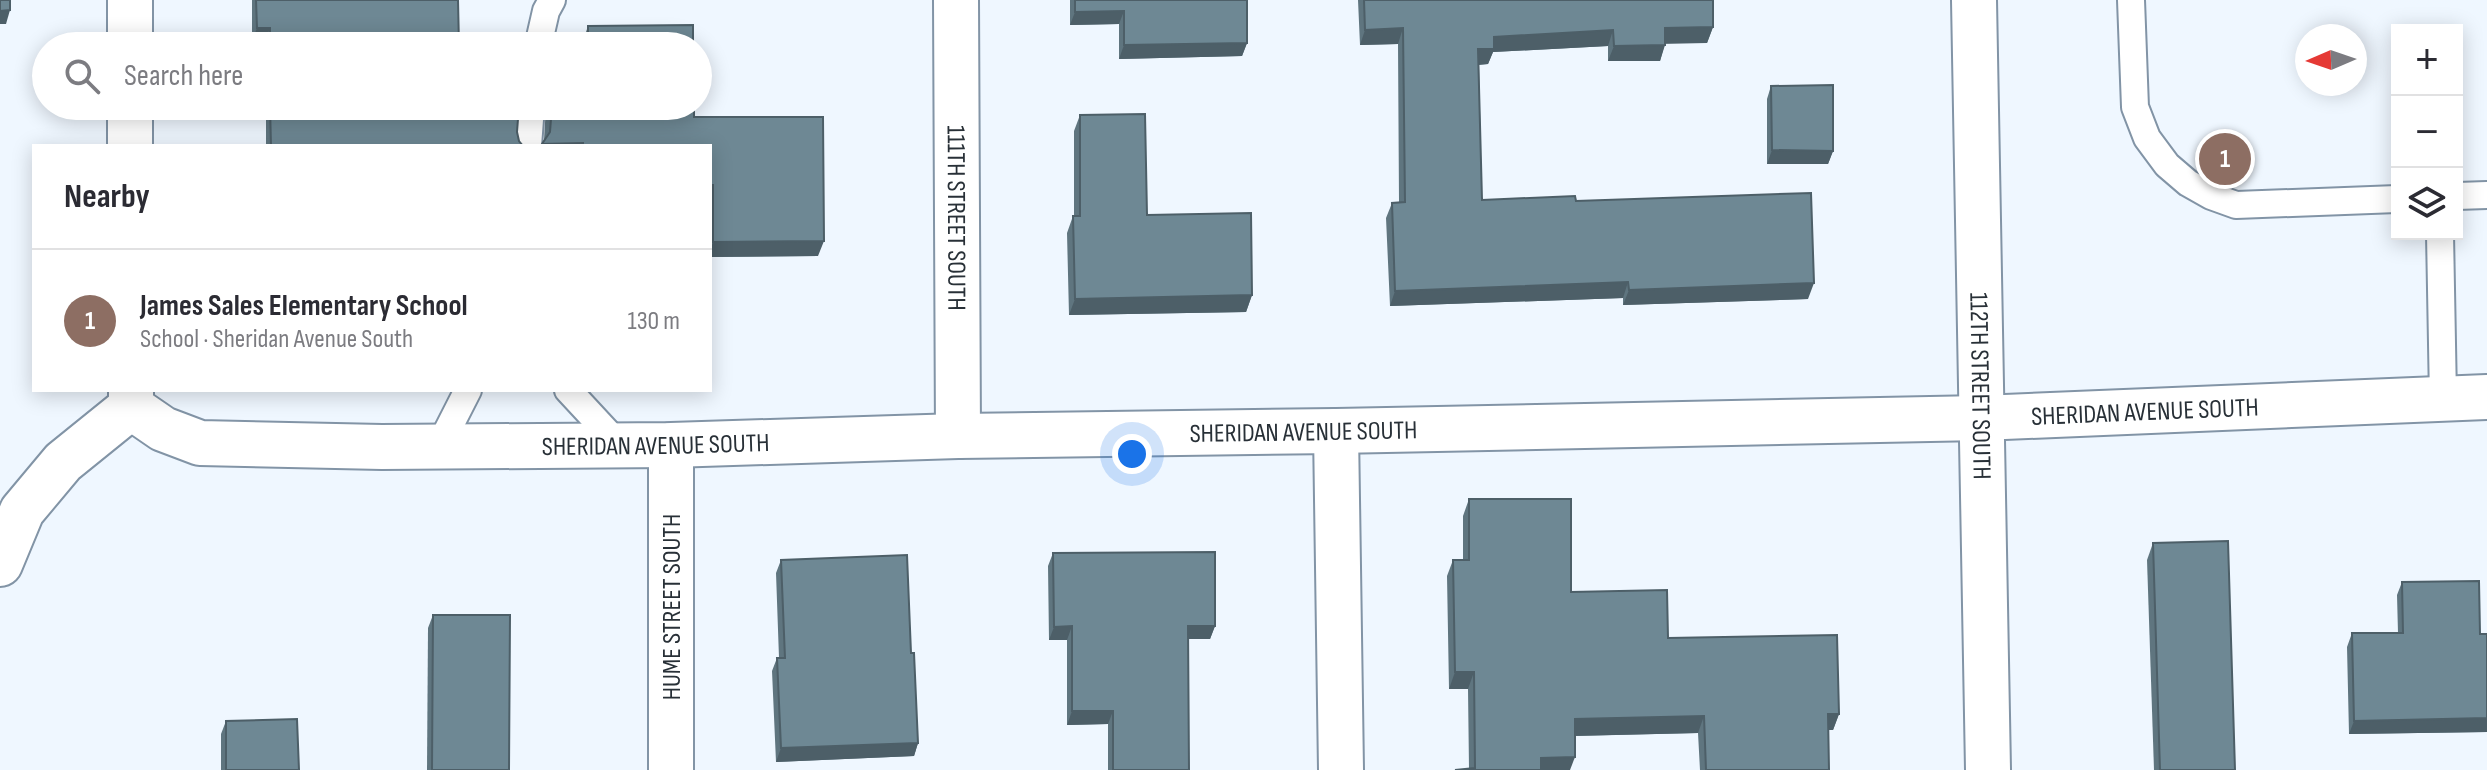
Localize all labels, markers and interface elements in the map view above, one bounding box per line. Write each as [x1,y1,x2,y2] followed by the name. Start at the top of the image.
[2295,24,2367,96] north arrow
[2391,24,2463,240] map controls
[2391,24,2463,96] button: +
[32,32,712,120] search box
[60,54,104,98] icon: search
[124,58,243,94] text: Search here
[2391,96,2463,168] button: −
[940,125,971,311] street label: 111TH STREET SOUTH
[2199,129,2251,189] pin: 1
[2391,168,2463,240] button: layers
[64,176,150,217] text: Nearby
[140,288,468,324] text: James Sales Elementary School
[1962,292,1997,480] street label: 112TH STREET SOUTH
[85,306,95,337] text: 1
[628,306,680,337] text: 130 m
[140,324,413,355] text: School · Sheridan Avenue South
[2031,392,2259,433] street label: SHERIDAN AVENUE SOUTH
[1189,415,1418,450] street label: SHERIDAN AVENUE SOUTH
[542,428,770,463] street label: SHERIDAN AVENUE SOUTH
[1112,434,1152,474] your location
[657,514,688,700] street label: HUME STREET SOUTH

